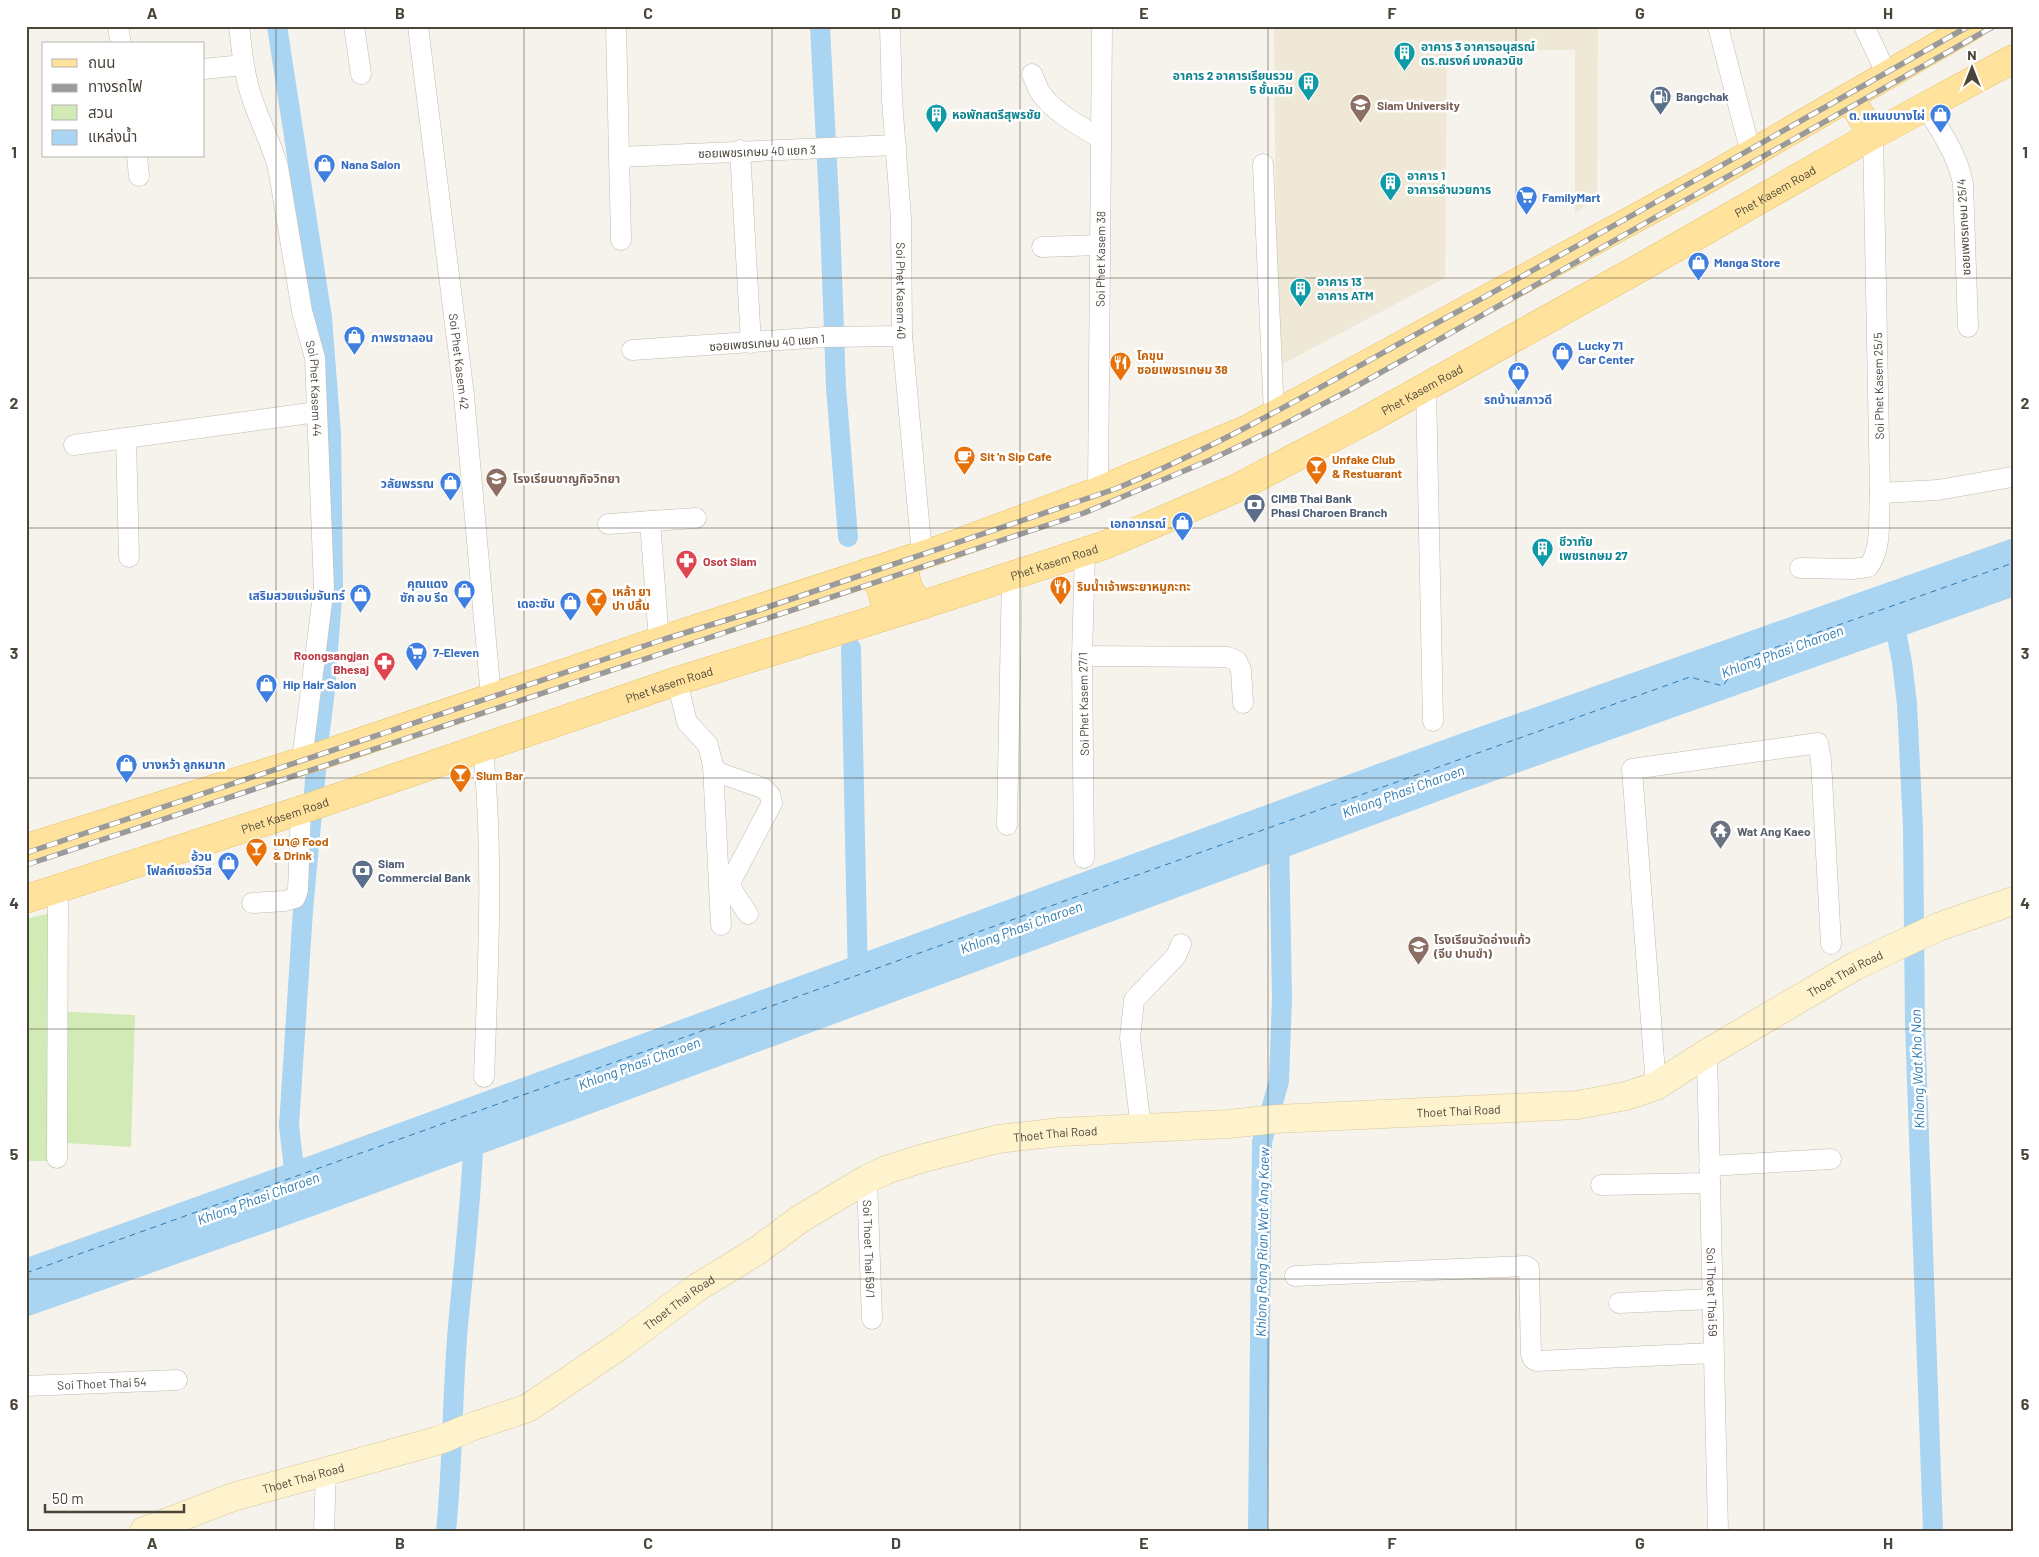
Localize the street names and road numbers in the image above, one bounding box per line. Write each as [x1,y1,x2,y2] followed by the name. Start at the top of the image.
[698,142,816,160] street label: ซอยเพชรเกษม 40 แยก 3
[1732,162,1818,220] street label: Phet Kasem Road
[1953,178,1973,276] street label: ซอยเพชรเกษม 25/4
[1093,211,1107,307] street label: Soi Phet Kasem 38
[894,242,909,339] street label: Soi Phet Kasem 40
[447,313,472,410] street label: Soi Phet Kasem 42
[709,331,825,353] street label: ซอยเพชรเกษม 40 แยก 1
[1870,332,1886,440] street label: Soi Phet Kasem 25/5
[303,339,325,437] street label: Soi Phet Kasem 44
[1379,361,1465,418] street label: Phet Kasem Road
[1009,541,1100,583] street label: Phet Kasem Road
[1075,652,1091,756] street label: Soi Phet Kasem 27/1
[624,663,714,705] street label: Phet Kasem Road
[239,794,330,836] street label: Phet Kasem Road
[1804,947,1885,1000] street label: Thoet Thai Road
[1416,1102,1501,1119] street label: Thoet Thai Road
[1013,1123,1098,1144] street label: Thoet Thai Road
[861,1200,878,1298] street label: Soi Thoet Thai 59/1
[1704,1247,1721,1337] street label: Soi Thoet Thai 59
[641,1272,717,1333] street label: Thoet Thai Road
[57,1374,147,1392] street label: Soi Thoet Thai 54
[261,1460,346,1496] street label: Thoet Thai Road

